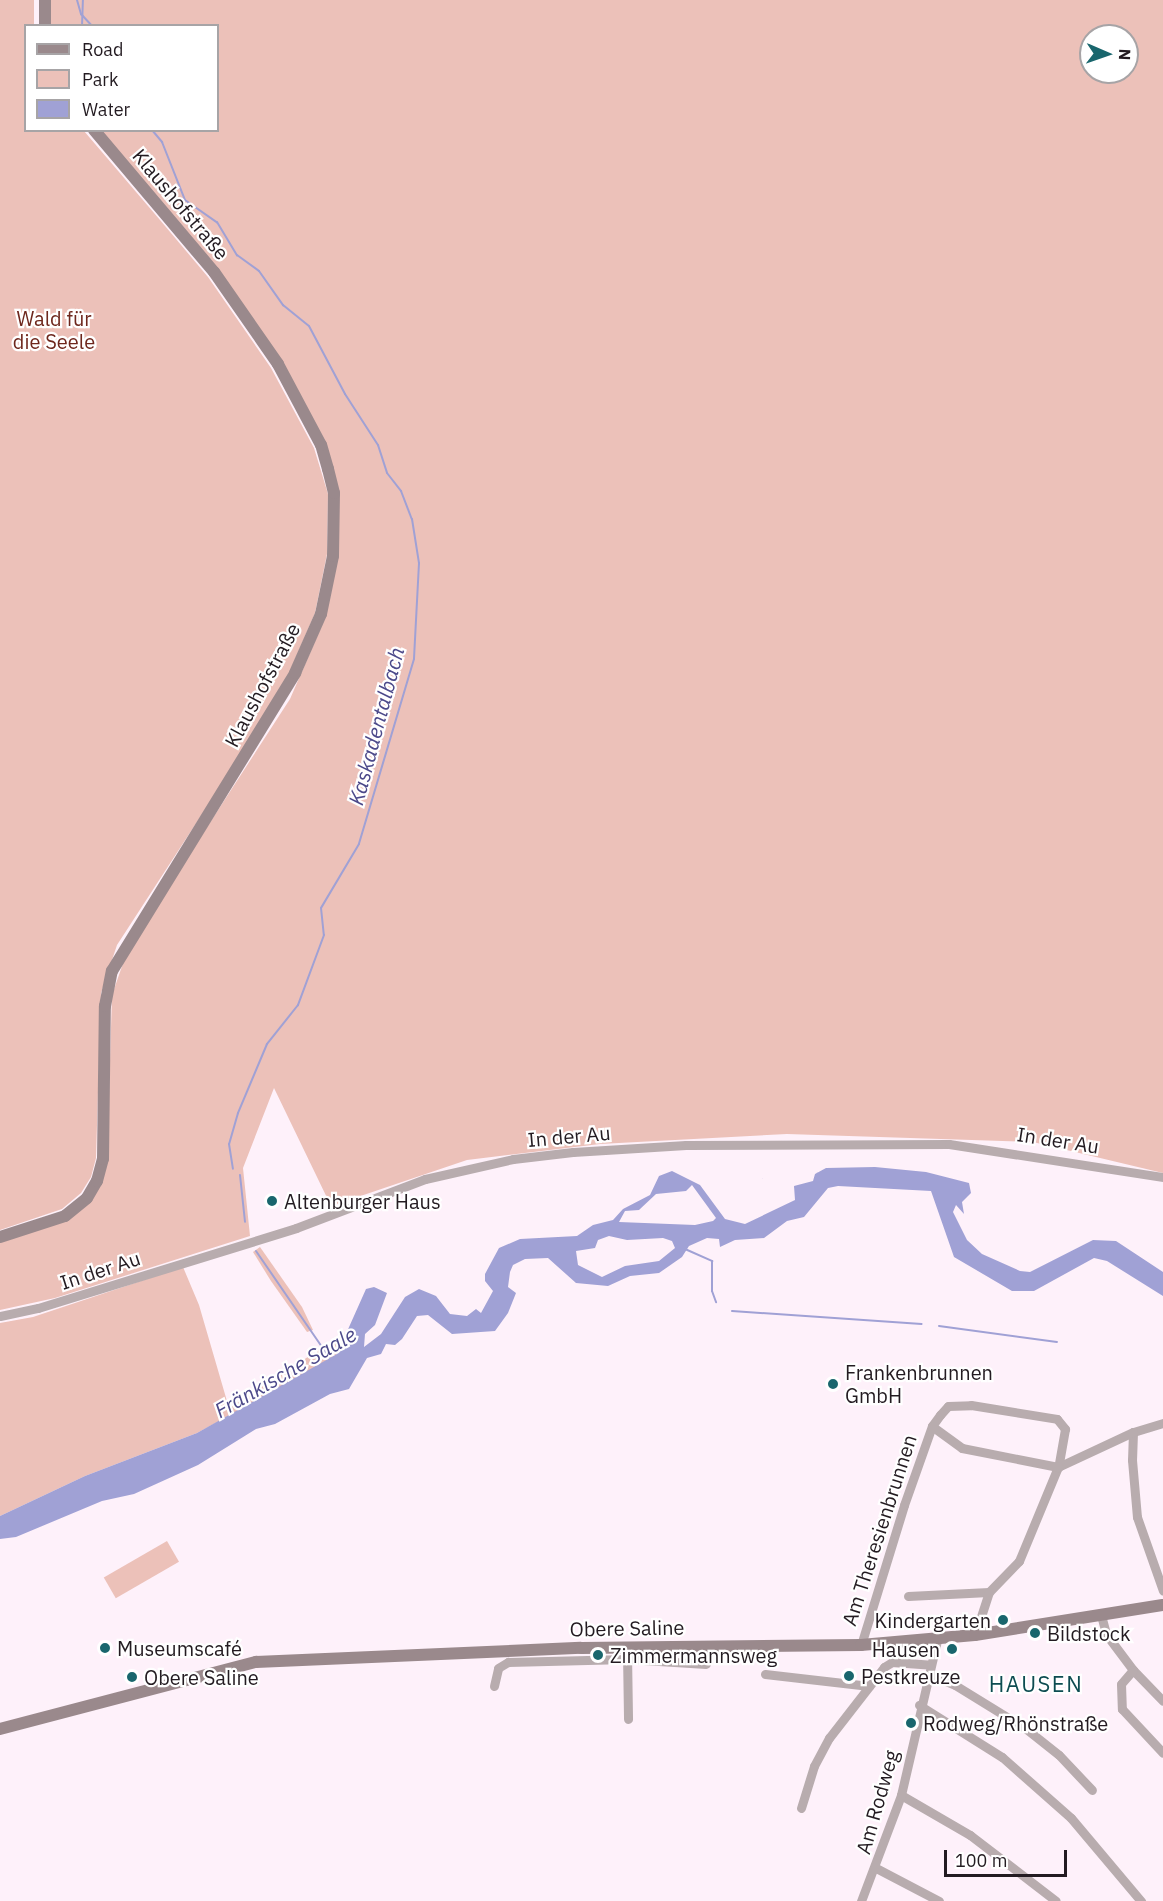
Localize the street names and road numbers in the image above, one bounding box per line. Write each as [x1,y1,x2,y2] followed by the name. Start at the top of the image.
[128,144,234,264] street label: Klaushofstraße
[219,619,305,751] street label: Klaushofstraße
[527,1120,611,1152] street label: In der Au
[1015,1122,1101,1158] street label: In der Au
[57,1246,143,1294] street label: In der Au
[837,1431,921,1629] street label: Am Theresienbrunnen
[569,1615,685,1641] street label: Obere Saline
[851,1747,903,1857] street label: Am Rodweg

